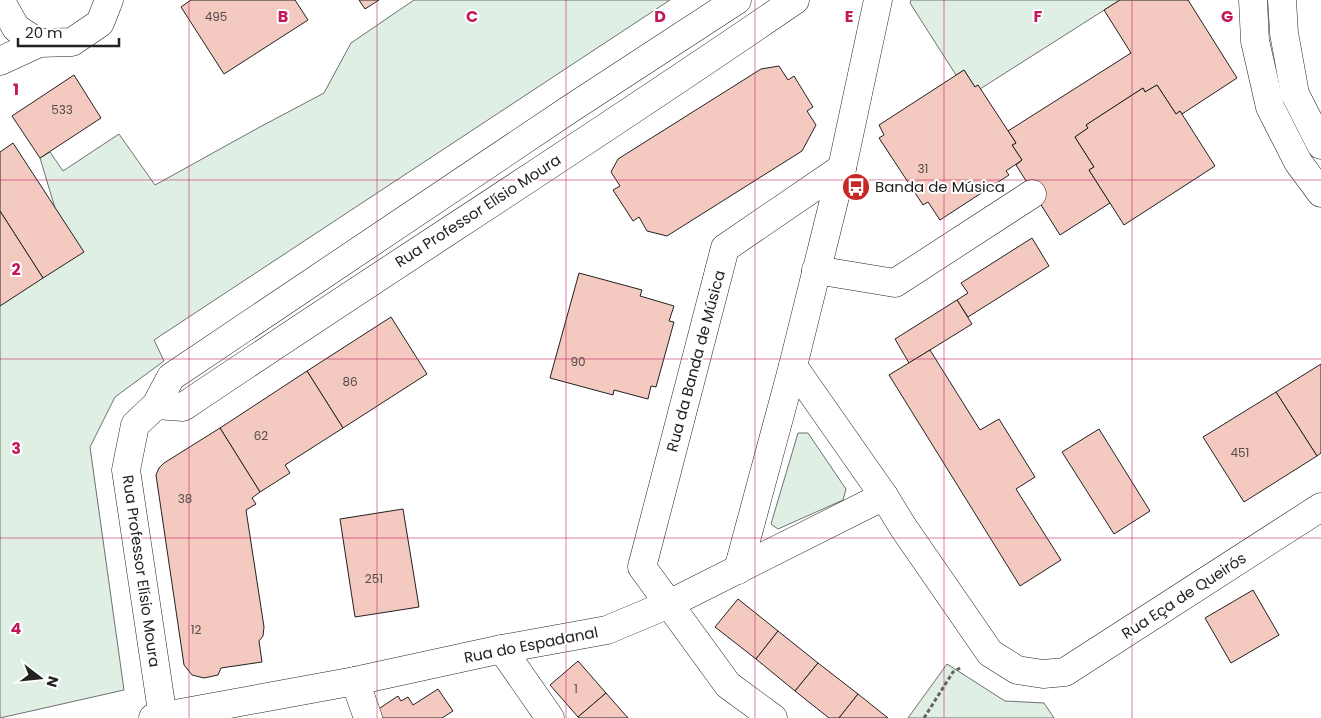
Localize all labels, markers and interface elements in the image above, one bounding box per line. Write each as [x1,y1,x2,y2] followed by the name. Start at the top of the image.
[278,5,288,28] text: B
[466,5,478,28] text: C
[654,5,666,28] text: D
[845,5,853,28] text: E
[1034,5,1043,28] text: F
[1221,5,1233,28] text: G
[205,8,227,25] house number: 495
[18,15,119,47] scale bar
[25,22,63,43] text: 20 m
[13,78,19,101] text: 1
[51,101,73,118] house number: 533
[391,149,565,272] street label: Rua Professor Elísio Moura
[918,160,928,177] house number: 31
[841,172,871,202] bus stop icon: Banda de Música
[875,176,1005,197] place label: Banda de Música
[11,258,21,281] text: 2
[661,268,730,454] street label: Rua da Banda de Música
[570,353,586,370] house number: 90
[342,373,358,390] house number: 86
[254,427,268,444] house number: 62
[11,437,21,460] text: 3
[1231,444,1249,461] house number: 451
[118,473,165,668] street label: Rua Professor Elísio Moura
[178,490,192,507] house number: 38
[1117,547,1250,644] street label: Rua Eça de Queirós
[365,570,383,587] house number: 251
[11,617,22,640] text: 4
[191,621,201,638] house number: 12
[462,621,600,668] street label: Rua do Espadanal
[15,653,65,703] north arrow
[41,674,64,689] text: N
[574,680,578,697] house number: 1

